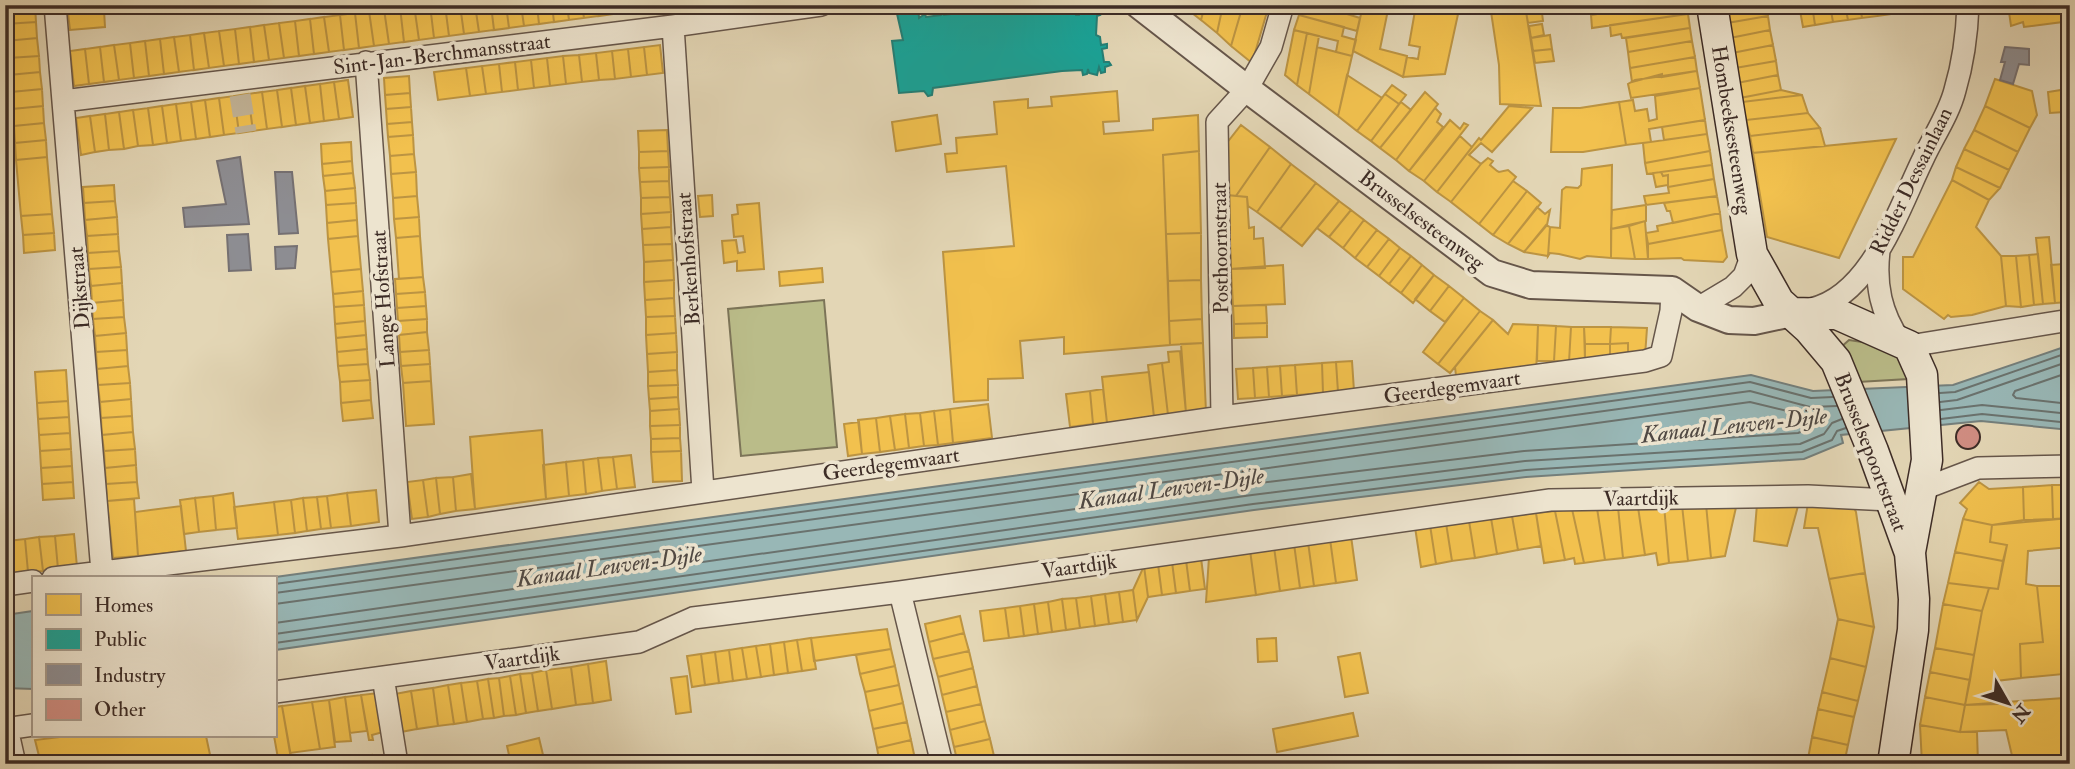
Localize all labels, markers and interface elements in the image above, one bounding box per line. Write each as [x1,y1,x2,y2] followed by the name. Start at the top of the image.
[332,28,552,81] street label: Sint-Jan-Berchmansstraat
[1705,44,1758,217] street label: Hombeeksesteenweg
[1864,103,1959,260] street label: Ridder Dessainlaan
[1353,164,1491,277] street label: Brusselsesteenweg
[1206,182,1235,314] street label: Posthoornstraat
[670,191,707,326] street label: Berkenhofstraat
[365,229,402,369] street label: Lange Hofstraat
[62,245,97,331] street label: Dijkstraat
[1382,365,1522,410] street label: Geerdegemvaart
[1828,369,1913,536] street label: Brusselsepoortstraat
[1639,401,1829,450] water label: Kanaal Leuven-Dijle
[821,442,961,487] street label: Geerdegemvaart
[1076,461,1266,516] water label: Kanaal Leuven-Dijle
[1603,484,1679,513] street label: Vaartdijk
[514,539,704,594] water label: Kanaal Leuven-Dijle
[1040,548,1118,585] street label: Vaartdijk
[32,576,276,738] legend
[94,592,153,619] text: Homes
[94,626,147,653] text: Public
[483,640,561,677] street label: Vaartdijk
[94,662,166,689] text: Industry
[1974,668,2044,738] north arrow
[94,696,146,723] text: Other
[2005,698,2036,728] text: N

